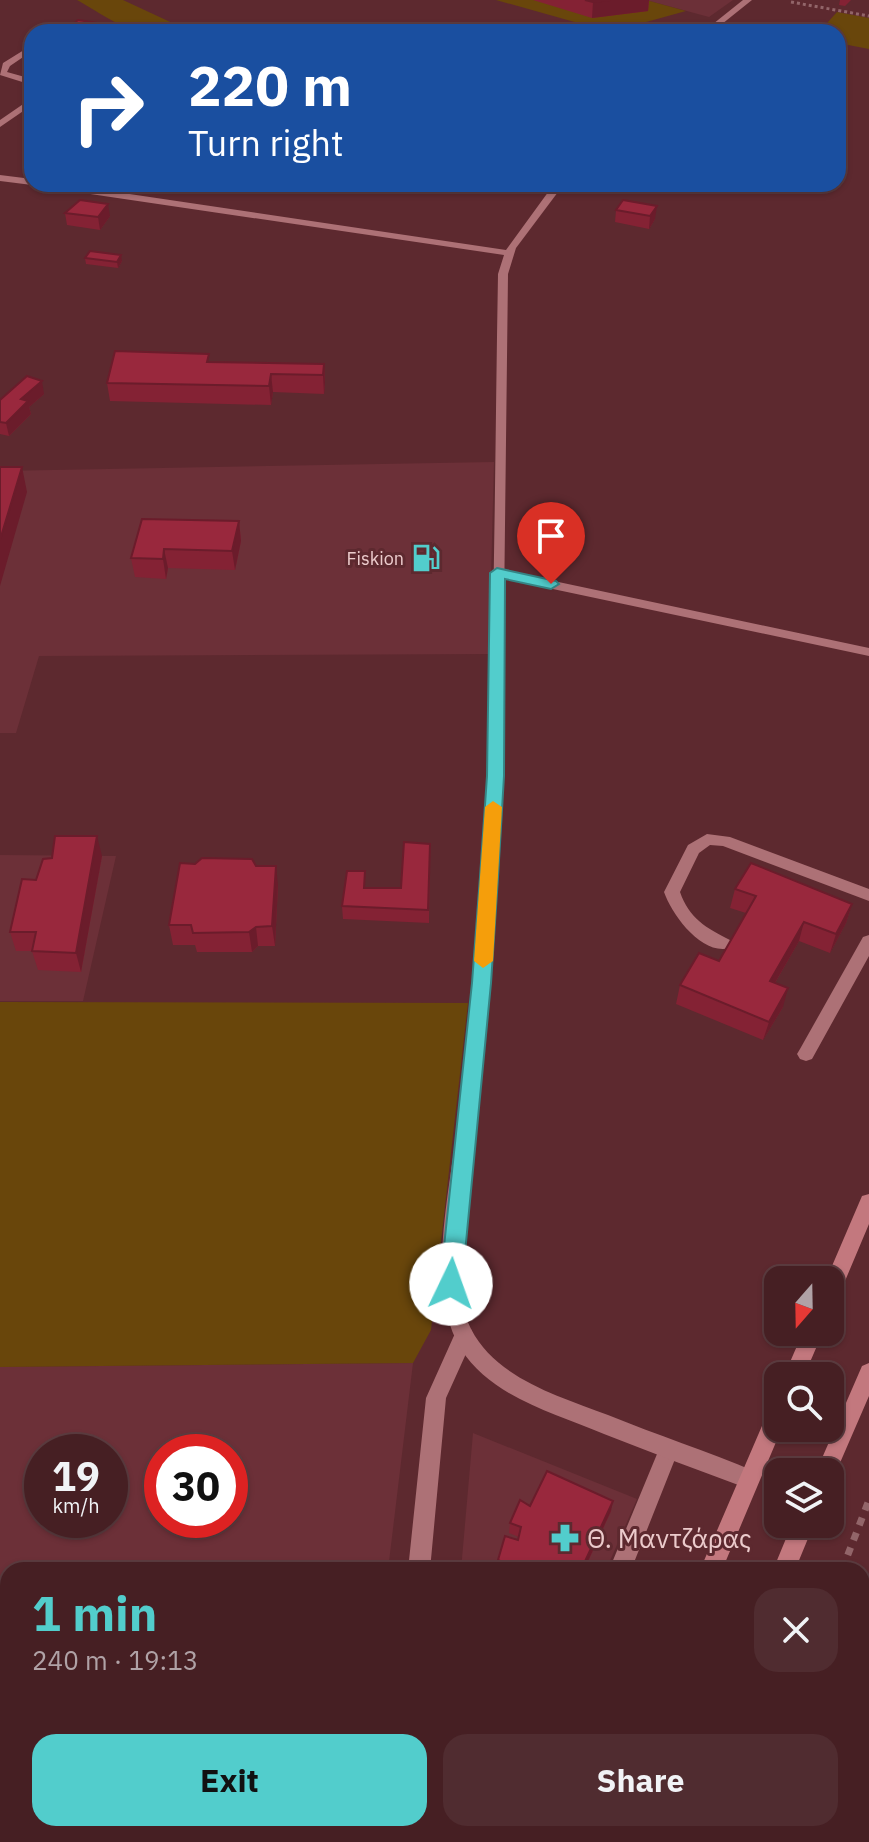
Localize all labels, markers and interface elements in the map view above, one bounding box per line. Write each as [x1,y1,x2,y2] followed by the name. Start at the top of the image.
[188,49,352,121] text: 220 m
[56,56,160,160] icon: right
[188,119,344,166] text: Turn right
[517,502,585,584] pin
[529,514,573,558] icon: arrive
[411,543,441,573] fuel station icon: Fiskion
[346,547,404,570] place label: Fiskion
[409,1242,493,1326] position arrow
[764,1266,844,1346] north arrow
[764,1266,844,1538] map controls
[764,1362,844,1442] button: search
[144,1434,248,1538] speed limit sign: 30
[52,1450,100,1502] text: 19
[764,1458,844,1538] button: layers
[52,1492,100,1519] text: km/h
[587,1521,752,1555] place label: Θ. Μαντζάρας
[550,1523,580,1553] pharmacy icon: Θ. Μαντζάρας
[32,1582,157,1644] text: 1 min
[754,1588,838,1672] button: close
[32,1643,198,1677] text: 240 m · 19:13
[32,1734,427,1826] button: Exit
[443,1734,838,1826] button: Share

